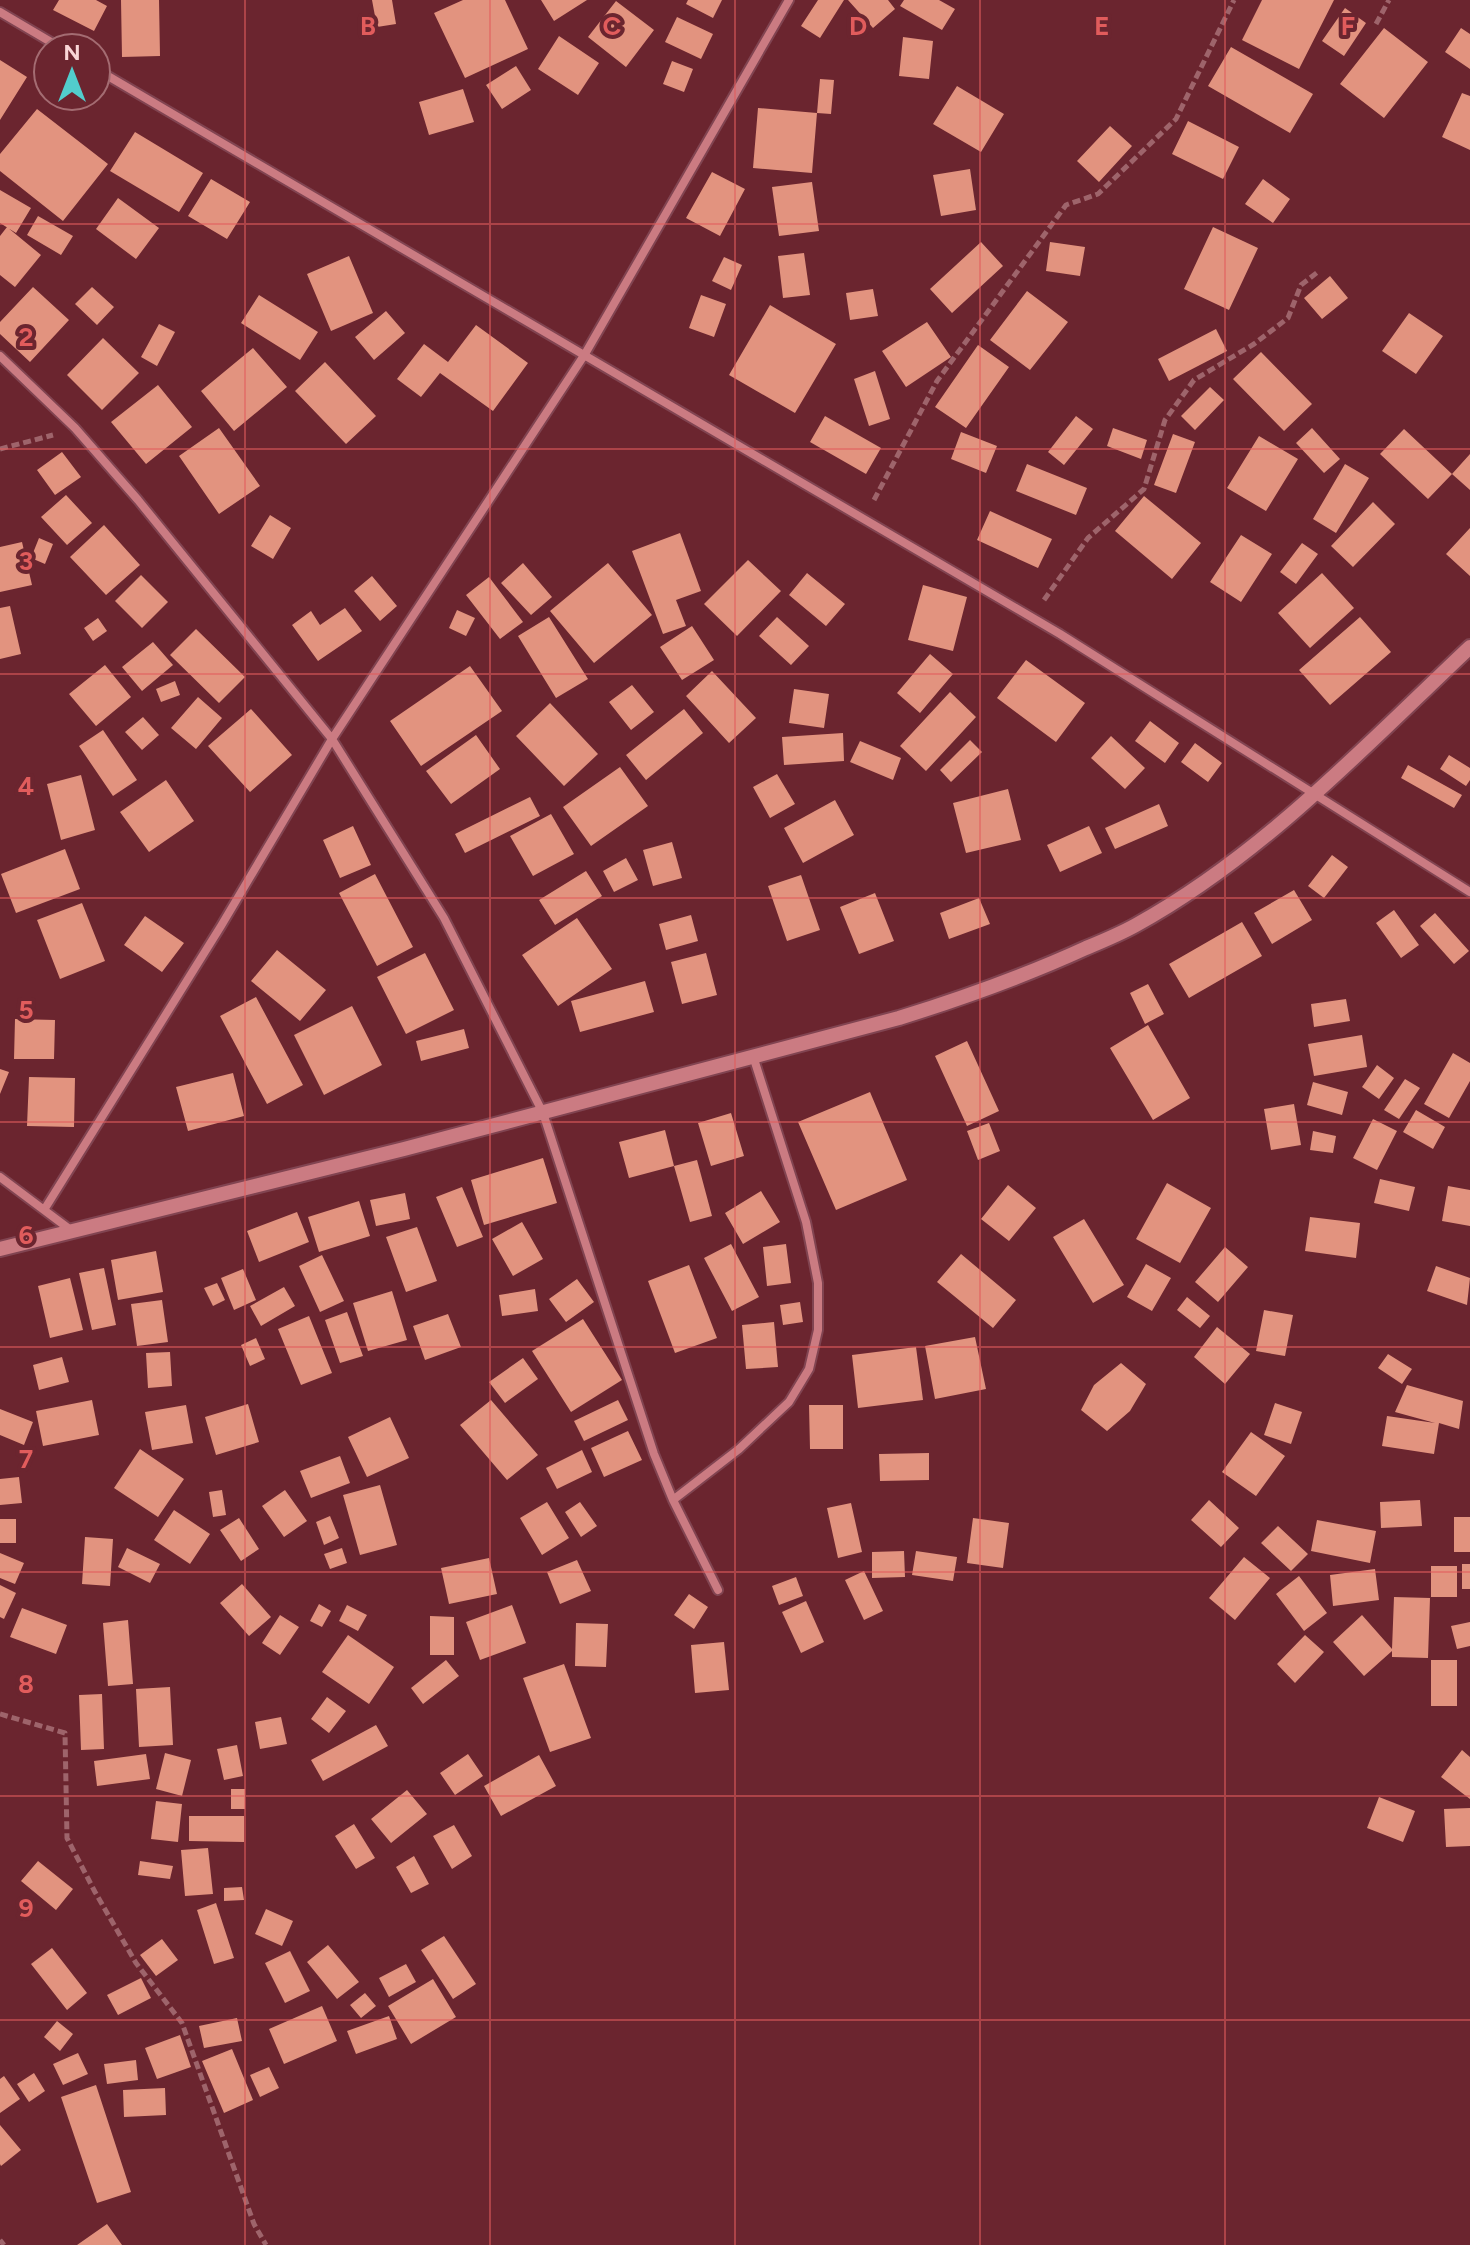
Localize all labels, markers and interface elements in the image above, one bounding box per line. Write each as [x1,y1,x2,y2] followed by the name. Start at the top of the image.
[360,10,376,42] text: B
[603,10,622,42] text: C
[849,10,867,42] text: D
[1094,10,1110,42] text: E
[1341,10,1355,42] text: F
[32,32,112,112] north arrow
[63,39,81,66] text: N
[18,321,34,353] text: 2
[19,545,33,577] text: 3
[18,770,34,802] text: 4
[18,994,34,1026] text: 5
[18,1219,34,1251] text: 6
[19,1443,33,1475] text: 7
[18,1668,34,1700] text: 8
[18,1892,34,1924] text: 9

